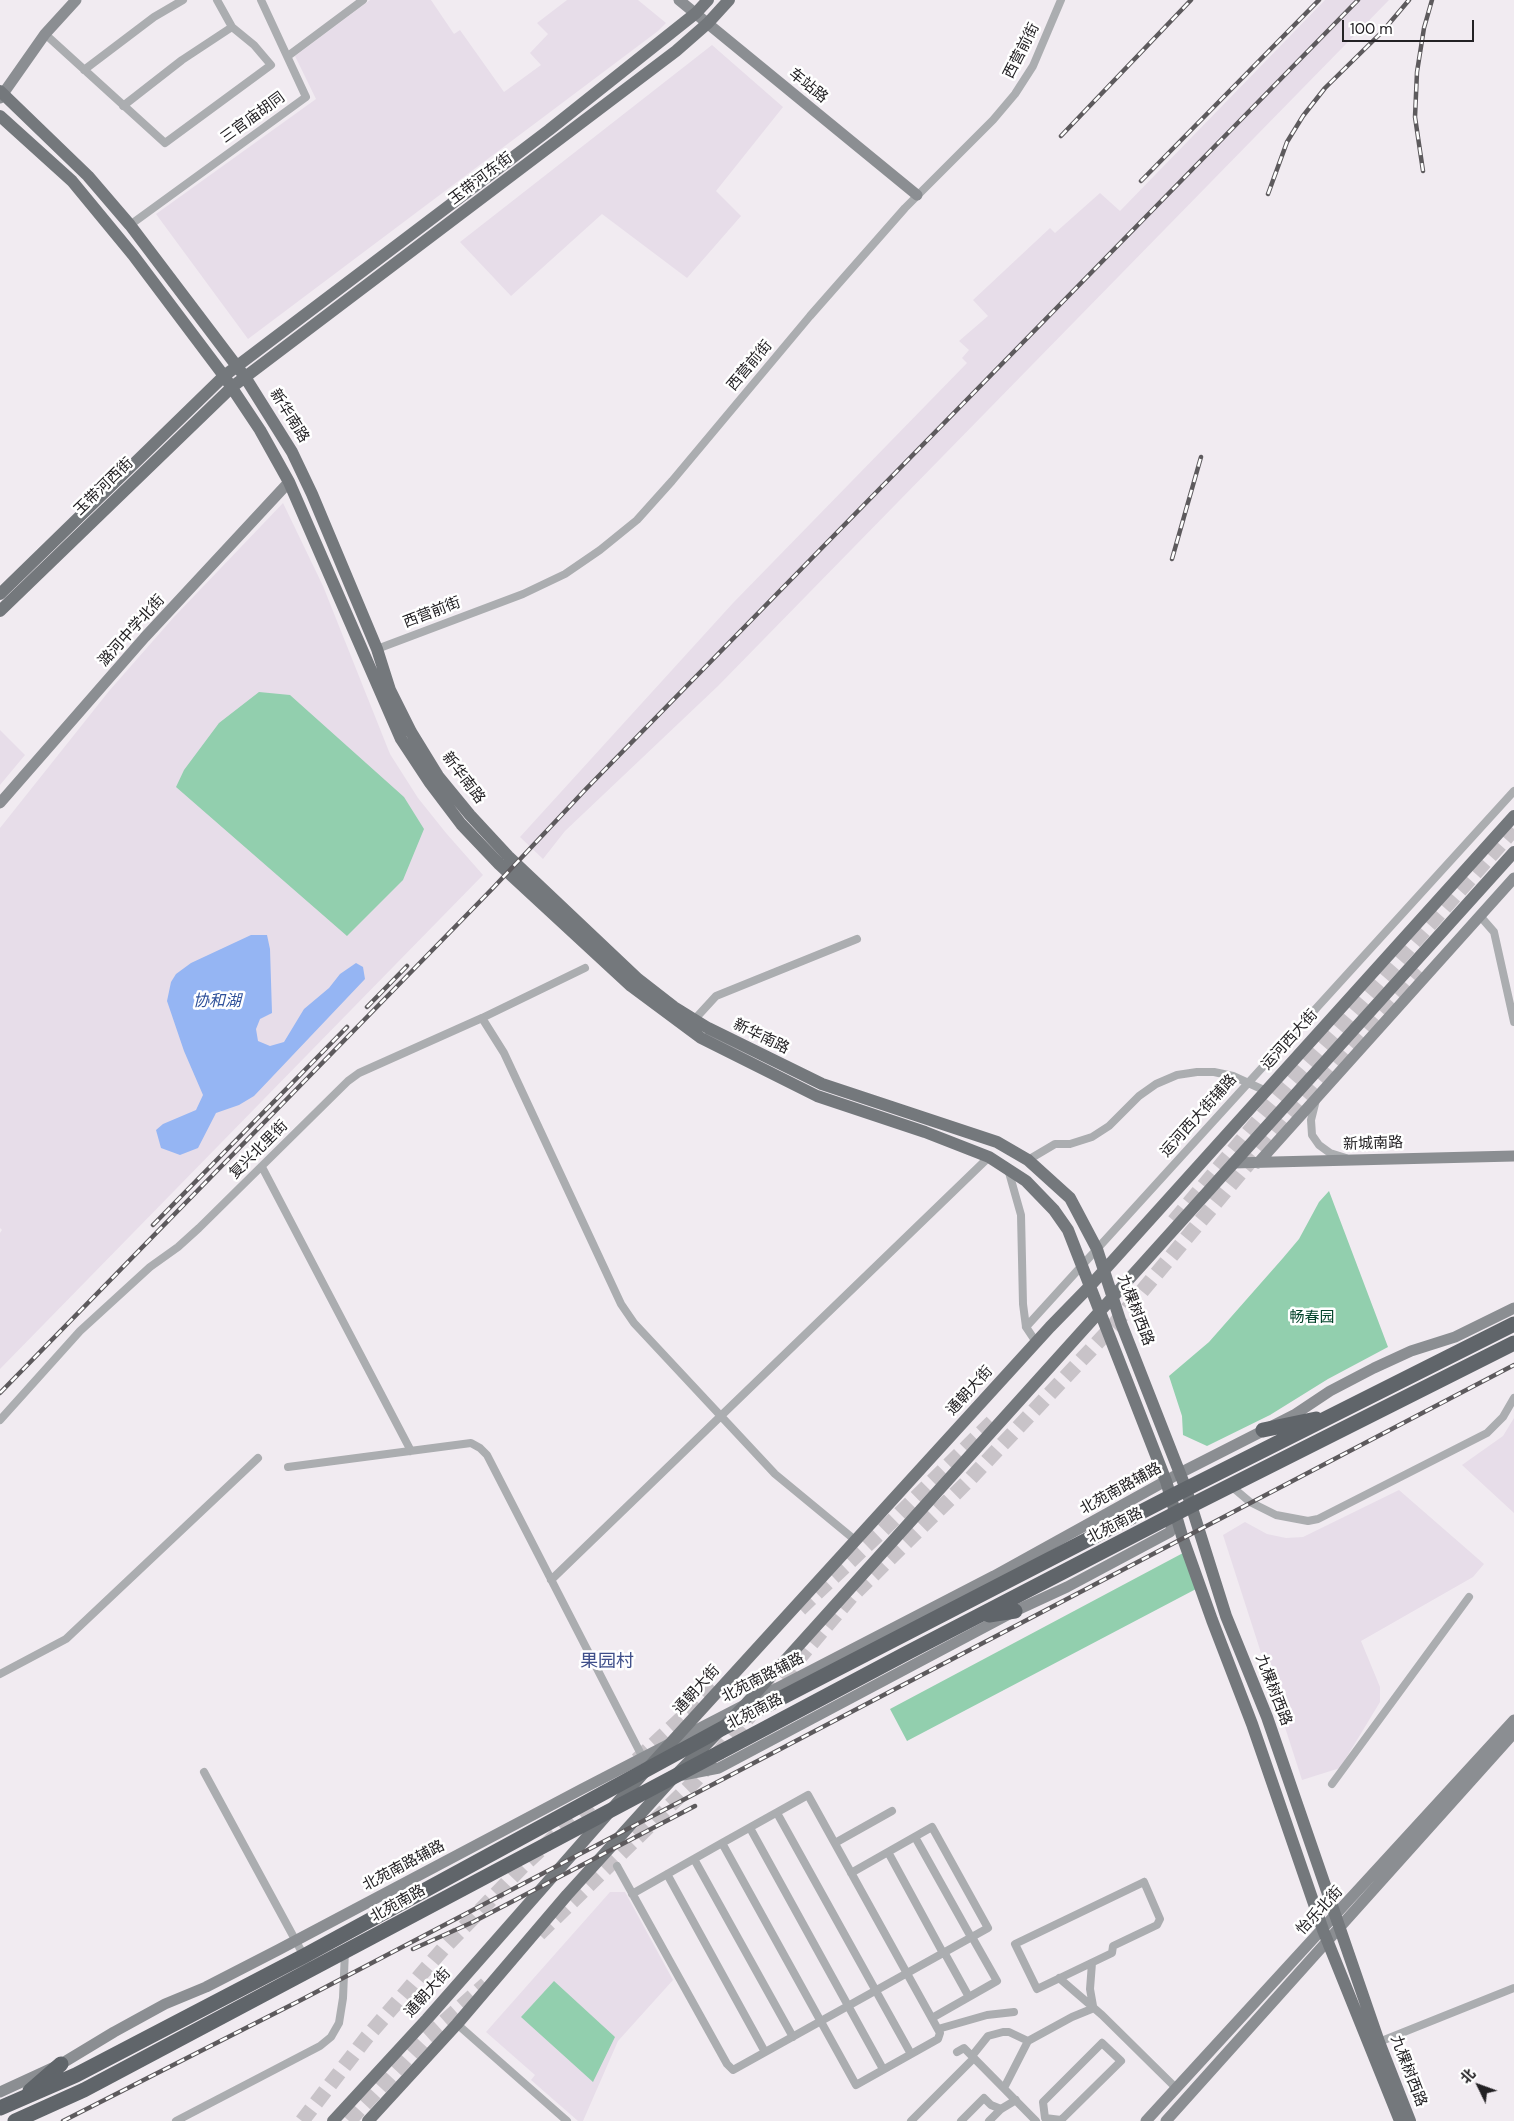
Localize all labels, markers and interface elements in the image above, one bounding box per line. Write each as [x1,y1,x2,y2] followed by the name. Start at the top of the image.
[1344,10,1476,42] scale bar
[1350,19,1393,39] text: 100 m
[1000,20,1044,82] street label: 西营前街
[785,65,831,107] street label: 车站路
[217,89,289,147] street label: 三官庙胡同
[446,149,516,209] street label: 玉带河东街
[724,337,776,395] street label: 西营前街
[265,386,313,446] street label: 新华南路
[71,454,137,520] street label: 玉带河西街
[95,592,169,670] street label: 潞河中学北街
[401,594,463,632] street label: 西营前街
[438,749,488,807] street label: 新华南路
[193,992,241,1012] water label: 协和湖
[1258,1006,1322,1074] street label: 运河西大街
[730,1016,792,1058] street label: 新华南路
[1157,1071,1241,1161] street label: 运河西大街辅路
[226,1117,292,1183] street label: 复兴北里街
[1343,1134,1403,1154] street label: 新城南路
[1113,1272,1157,1348] street label: 九棵树西路
[1290,1309,1334,1327] park label: 畅春园
[943,1363,997,1419] street label: 通朝大街
[1077,1459,1165,1519] street label: 北苑南路辅路
[1084,1504,1146,1548] street label: 北苑南路
[719,1650,807,1706] street label: 北苑南路辅路
[580,1651,634,1673] district label: 果园村
[1251,1652,1295,1728] street label: 九棵树西路
[670,1662,724,1718] street label: 通朝大街
[724,1690,786,1734] street label: 北苑南路
[360,1837,448,1895] street label: 北苑南路辅路
[367,1882,429,1926] street label: 北苑南路
[1293,1883,1347,1939] street label: 怡乐北街
[401,1965,455,2021] street label: 通朝大街
[1386,2033,1430,2109] street label: 九棵树西路
[1454,2061,1504,2111] north arrow
[1456,2065,1479,2087] text: 北

